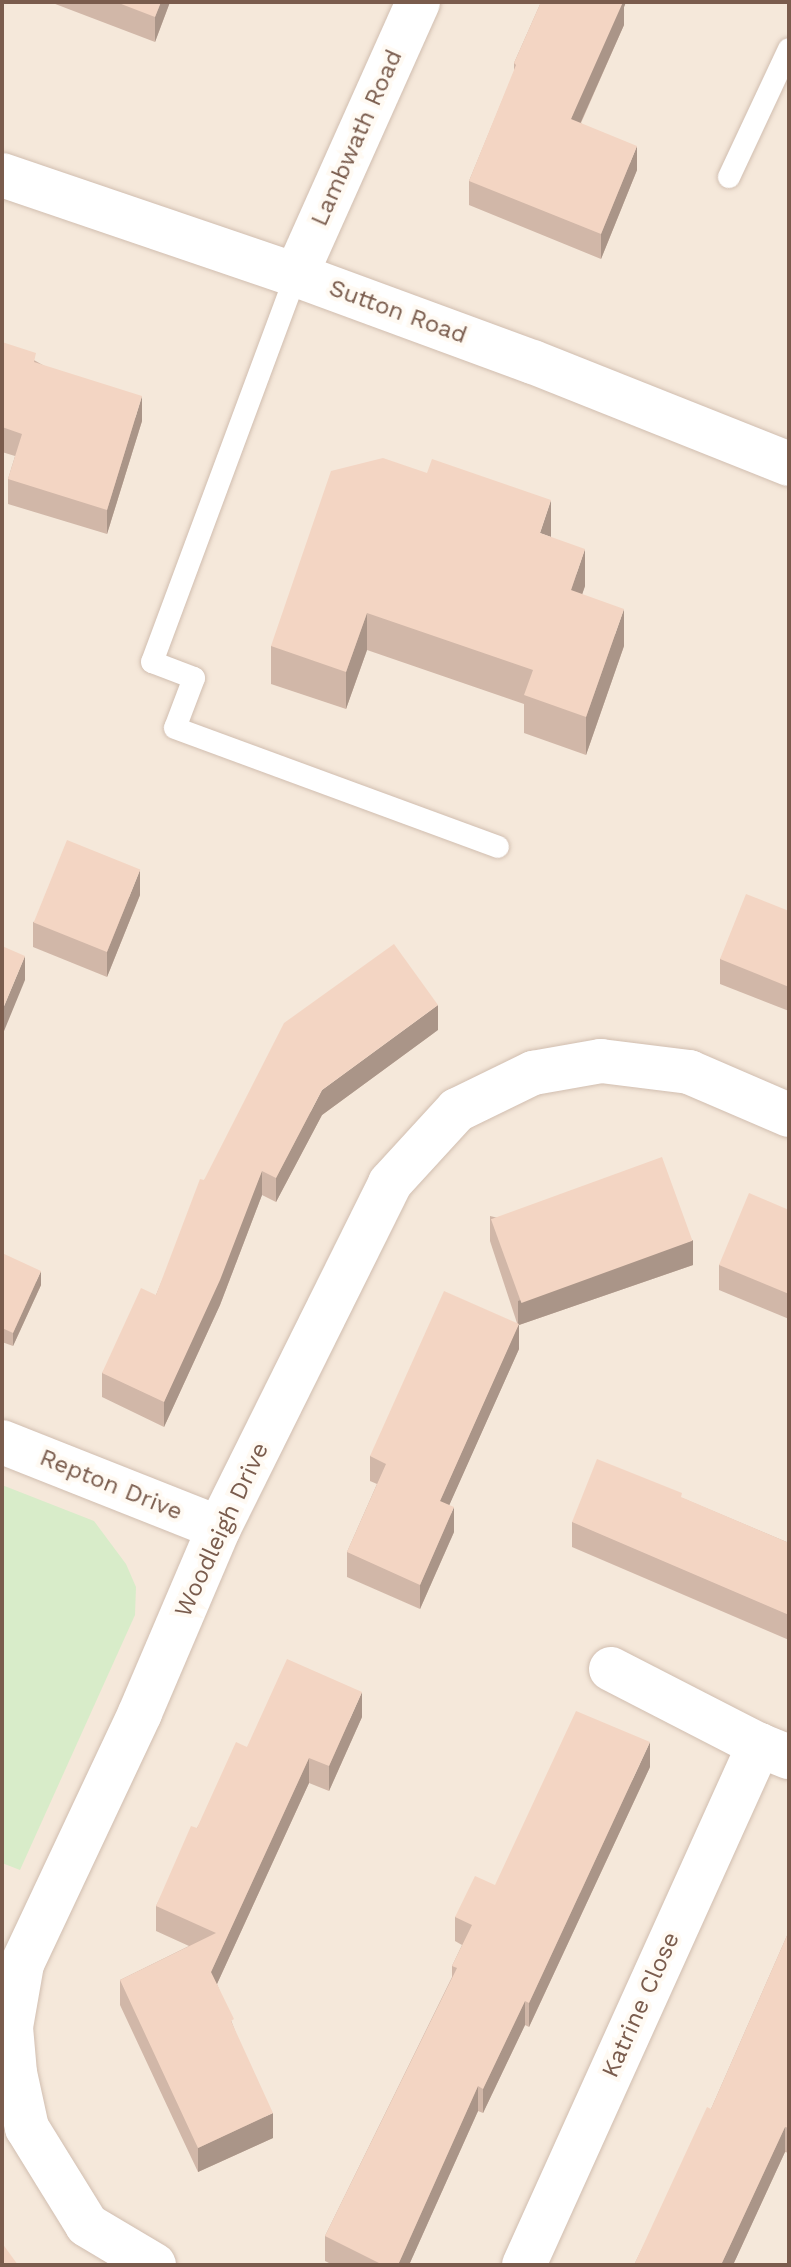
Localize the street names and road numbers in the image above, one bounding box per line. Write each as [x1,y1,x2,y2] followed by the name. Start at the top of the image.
[305,45,409,231] street label: Lambwath Road
[325,274,471,350] street label: Sutton Road
[169,1438,275,1622] street label: Woodleigh Drive
[35,1443,187,1527] street label: Repton Drive
[596,1928,686,2082] street label: Katrine Close

